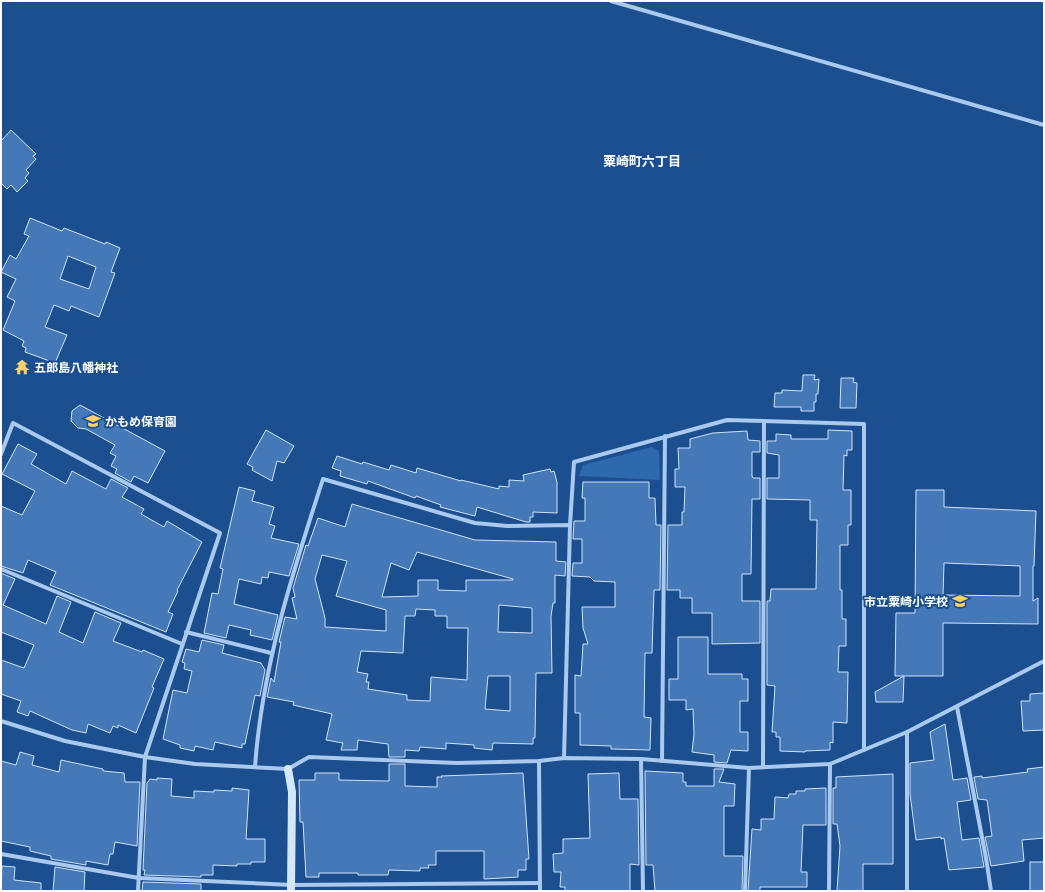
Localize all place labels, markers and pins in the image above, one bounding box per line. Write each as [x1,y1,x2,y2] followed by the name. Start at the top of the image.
[13,358,31,376] temple icon: 五郎島八幡神社
[34,360,118,374] place label: 五郎島八幡神社
[84,412,102,430] school or university icon: かもめ保育園
[105,414,177,428] place label: かもめ保育園
[951,592,969,610] school or university icon: 市立粟崎小学校
[864,594,948,608] place label: 市立粟崎小学校

